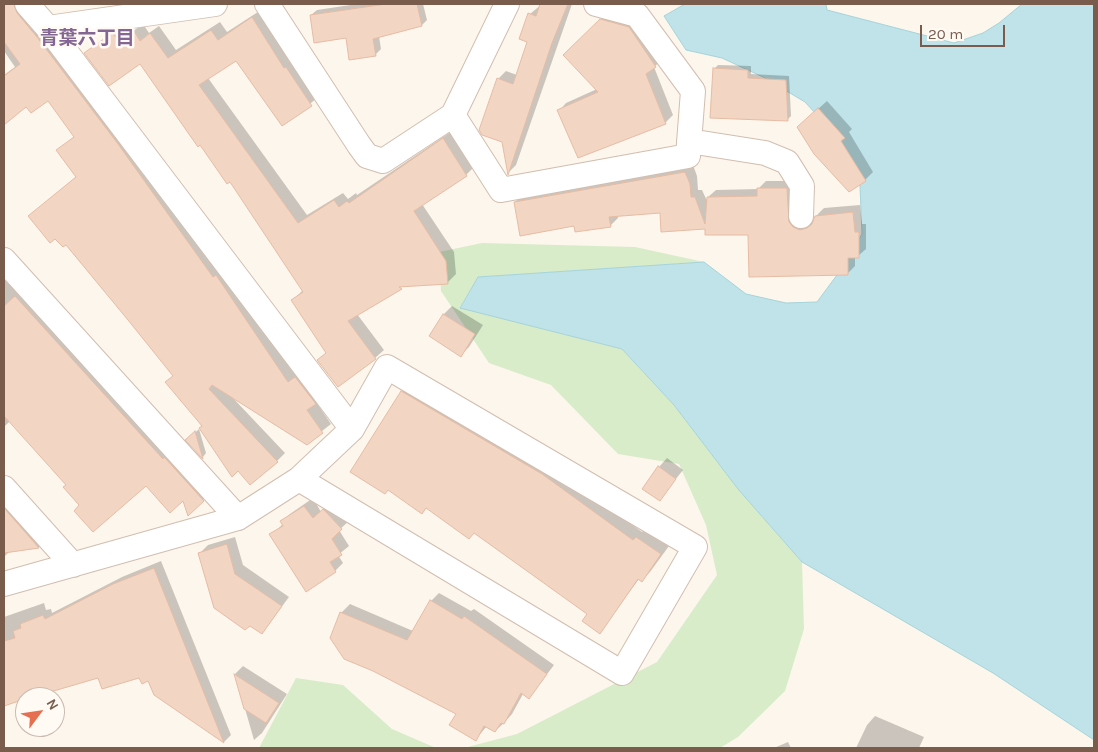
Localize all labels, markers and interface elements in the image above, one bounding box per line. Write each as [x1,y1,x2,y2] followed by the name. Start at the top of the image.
[923,15,1008,47] scale bar
[928,25,963,43] text: 20 m
[40,28,134,50] district label: 青葉六丁目
[15,687,65,737] north arrow
[43,696,62,713] text: N

